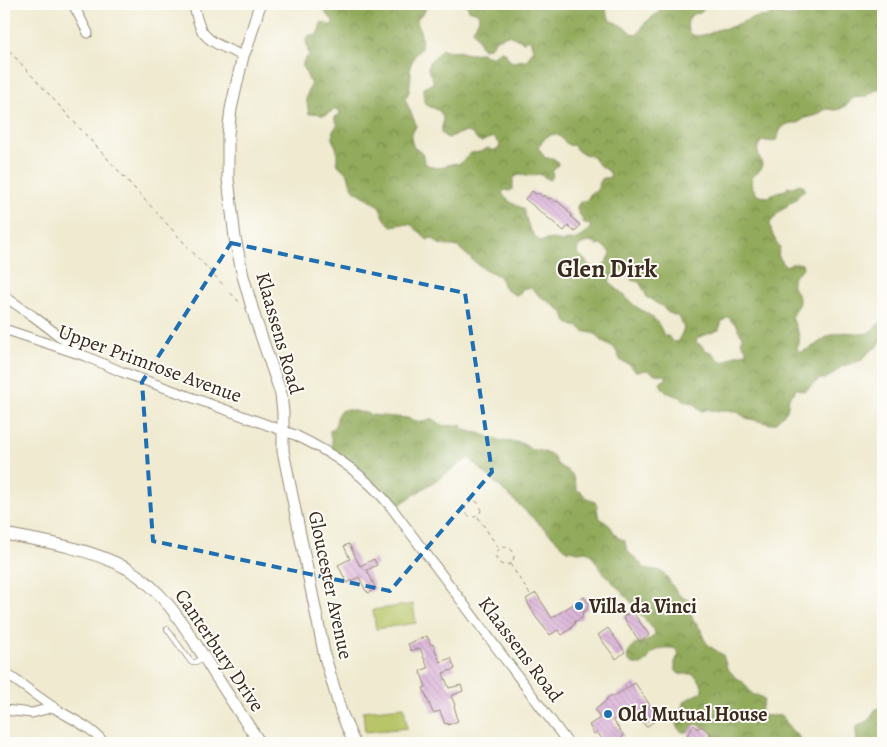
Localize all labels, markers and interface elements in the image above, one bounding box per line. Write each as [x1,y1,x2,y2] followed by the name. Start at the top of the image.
[557,252,657,286] district label: Glen Dirk
[249,269,310,398] street label: Klaassens Road
[54,318,245,409] street label: Upper Primrose Avenue
[302,509,359,662] street label: Gloucester Avenue
[168,584,271,717] street label: Canterbury Drive
[472,591,569,708] street label: Klaassens Road
[588,593,697,620] place label: Villa da Vinci
[573,600,585,612] marker: Villa da Vinci
[618,701,768,728] place label: Old Mutual House
[602,708,614,720] marker: Old Mutual House

